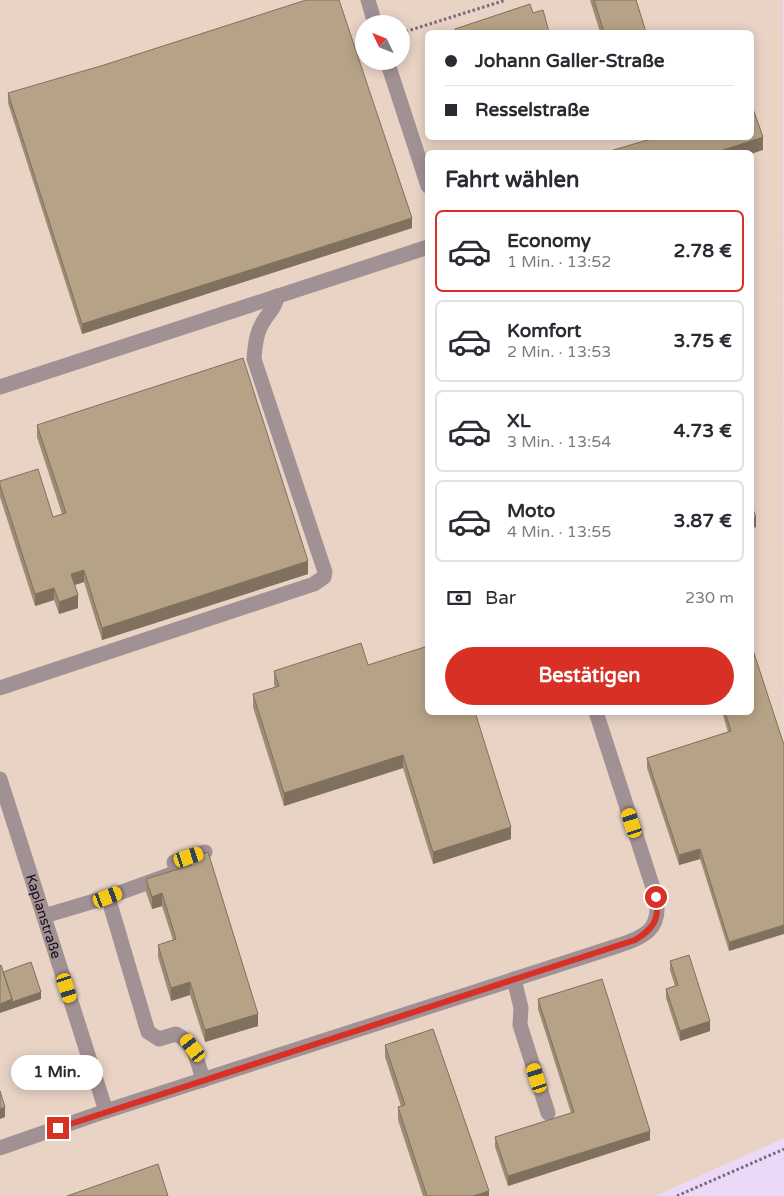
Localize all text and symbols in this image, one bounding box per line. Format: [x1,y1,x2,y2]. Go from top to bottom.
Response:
north arrow [355,15,410,70]
map controls [355,15,410,70]
text: Johann Galler-Straße [475,50,665,72]
text: Resselstraße [475,99,590,121]
text: Fahrt wählen [445,167,579,193]
icon: car [447,229,492,274]
text: Economy [507,230,591,252]
text: 2.78 € [674,240,732,262]
text: 1 Min. · 13:52 [507,252,611,272]
icon: car [447,319,492,364]
text: Komfort [507,320,581,342]
text: 3.75 € [674,330,732,352]
text: 2 Min. · 13:53 [507,342,611,362]
icon: car [447,409,492,454]
text: XL [507,410,531,432]
text: 4.73 € [674,420,732,442]
text: 3 Min. · 13:54 [507,432,611,452]
icon: car [447,499,492,544]
text: Moto [507,500,555,522]
text: 3.87 € [673,510,732,532]
text: 4 Min. · 13:55 [507,522,611,542]
icon: cash [445,584,473,612]
text: Bar [485,587,516,609]
text: 230 m [685,588,734,608]
button: Bestätigen [445,647,734,705]
car [620,806,643,840]
car [172,845,205,869]
street label: Kaplanstraße [22,872,65,961]
car [91,885,124,909]
route start [645,886,667,908]
car [55,971,78,1005]
car [177,1032,208,1064]
callout: 1 Min. [12,1056,104,1090]
car [525,1061,548,1095]
text: 1 Min. [33,1062,81,1082]
route end [47,1117,69,1139]

